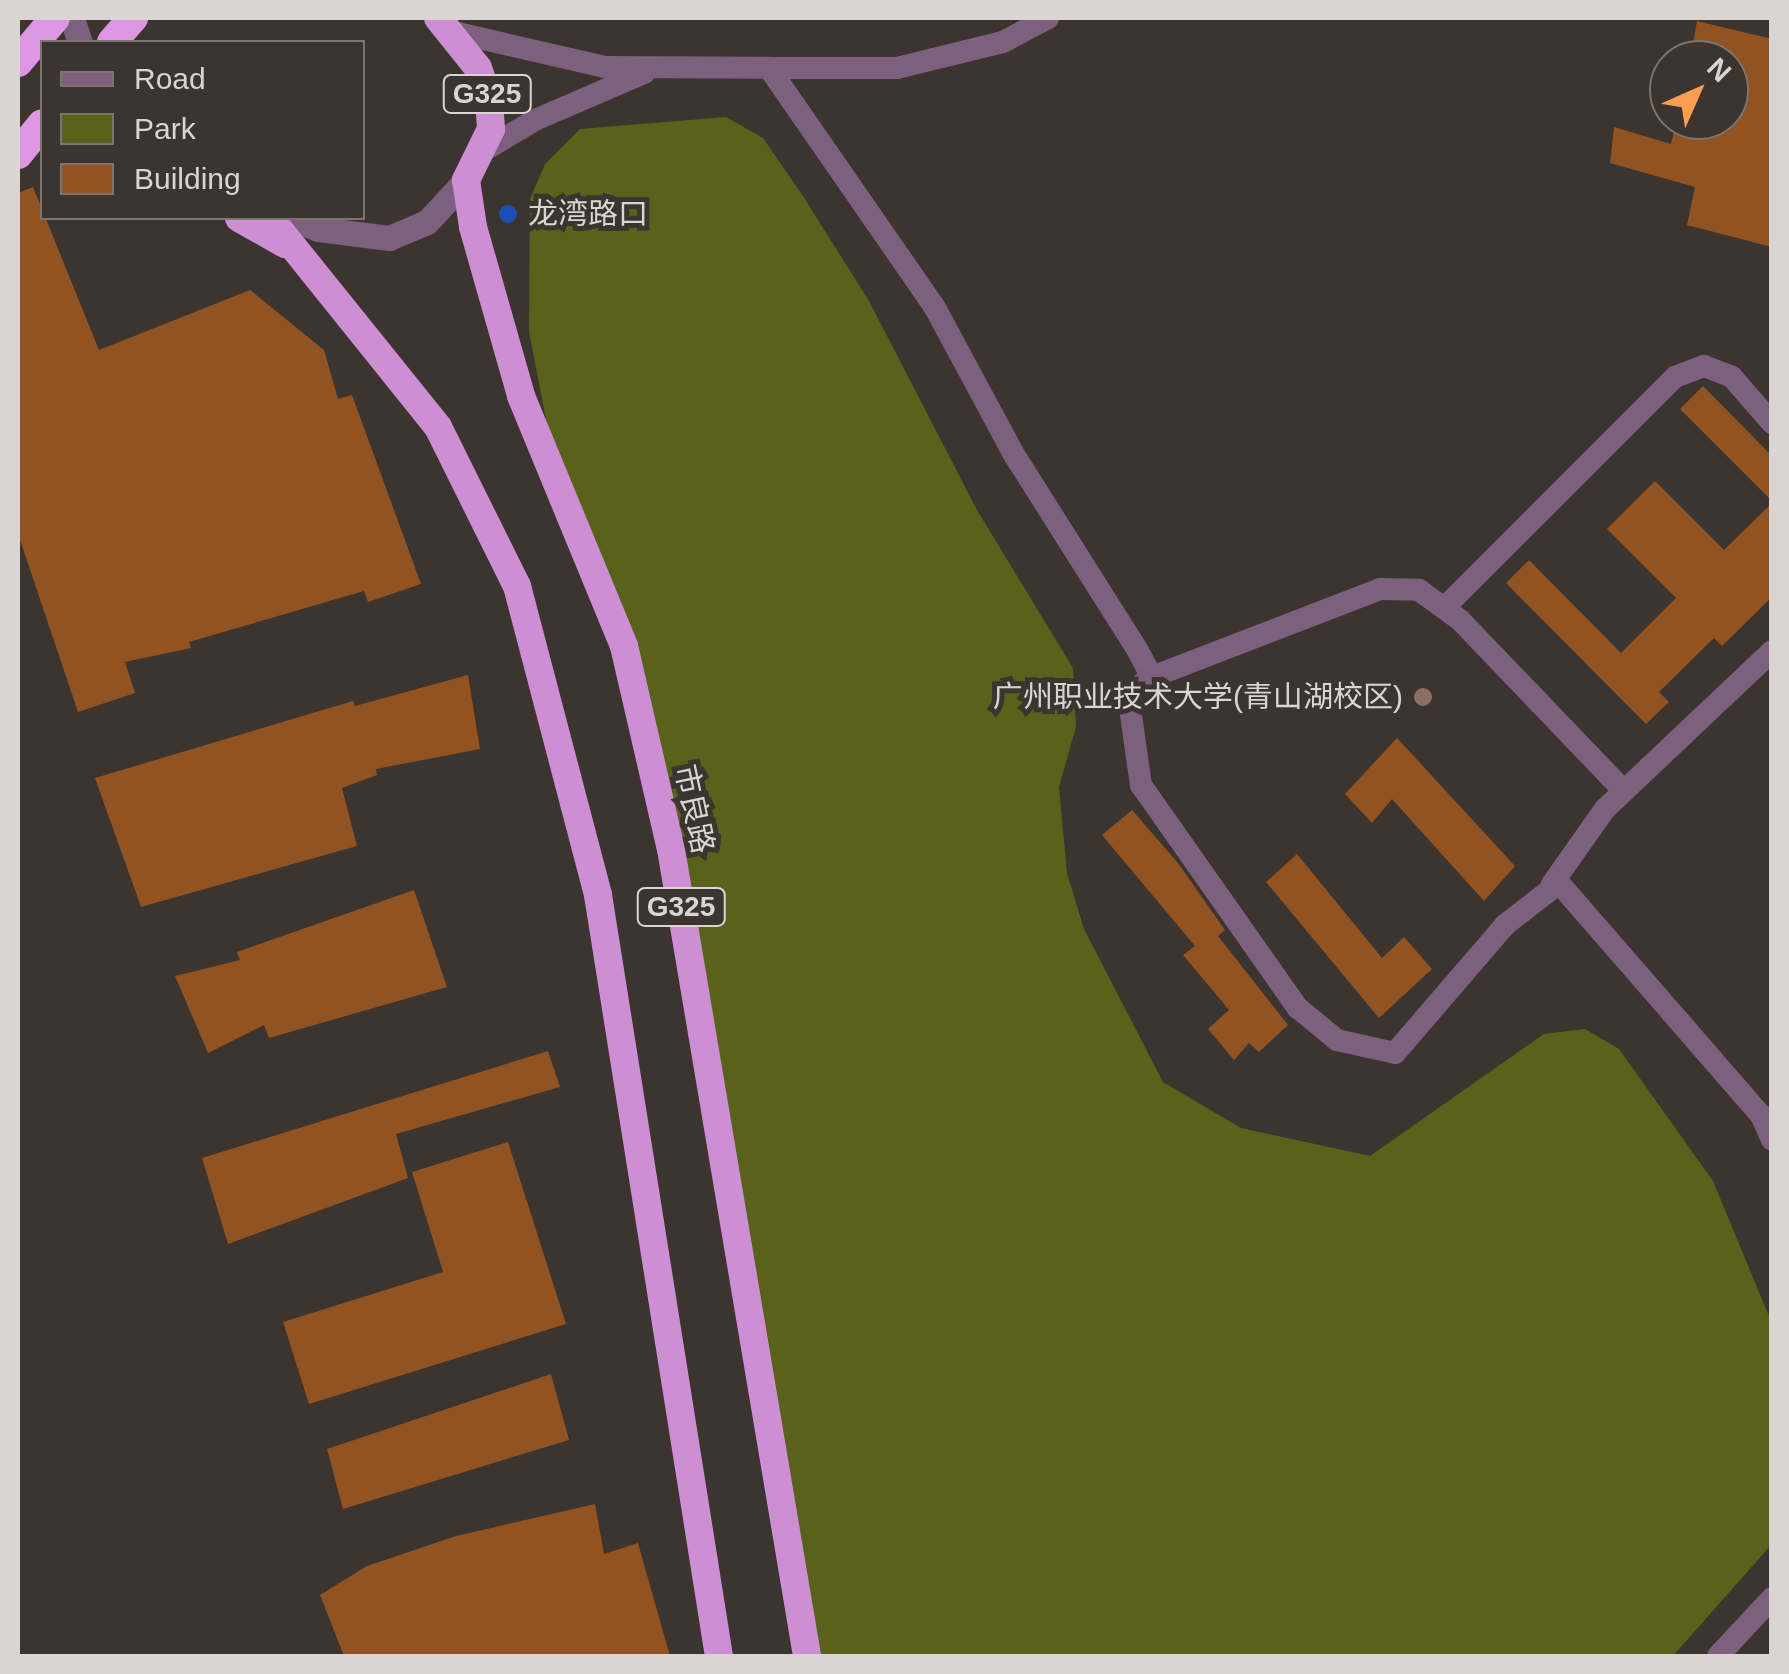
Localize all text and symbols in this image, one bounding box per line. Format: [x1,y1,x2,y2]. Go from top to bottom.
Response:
legend [40,40,365,220]
north arrow [1649,40,1749,140]
text: N [1701,52,1737,88]
text: Road [134,62,206,95]
road number: G325 [442,71,532,117]
text: Park [134,112,196,145]
text: Building [134,162,241,195]
place label: 龙湾路口 [528,196,648,232]
marker: 龙湾路口 [497,203,519,225]
place label: 广州职业技术大学(青山湖校区) [993,679,1403,715]
marker: 广州职业技术大学(青山湖校区) [1412,686,1434,708]
street label: 市良路 [667,761,721,857]
road number: G325 [636,884,726,930]

